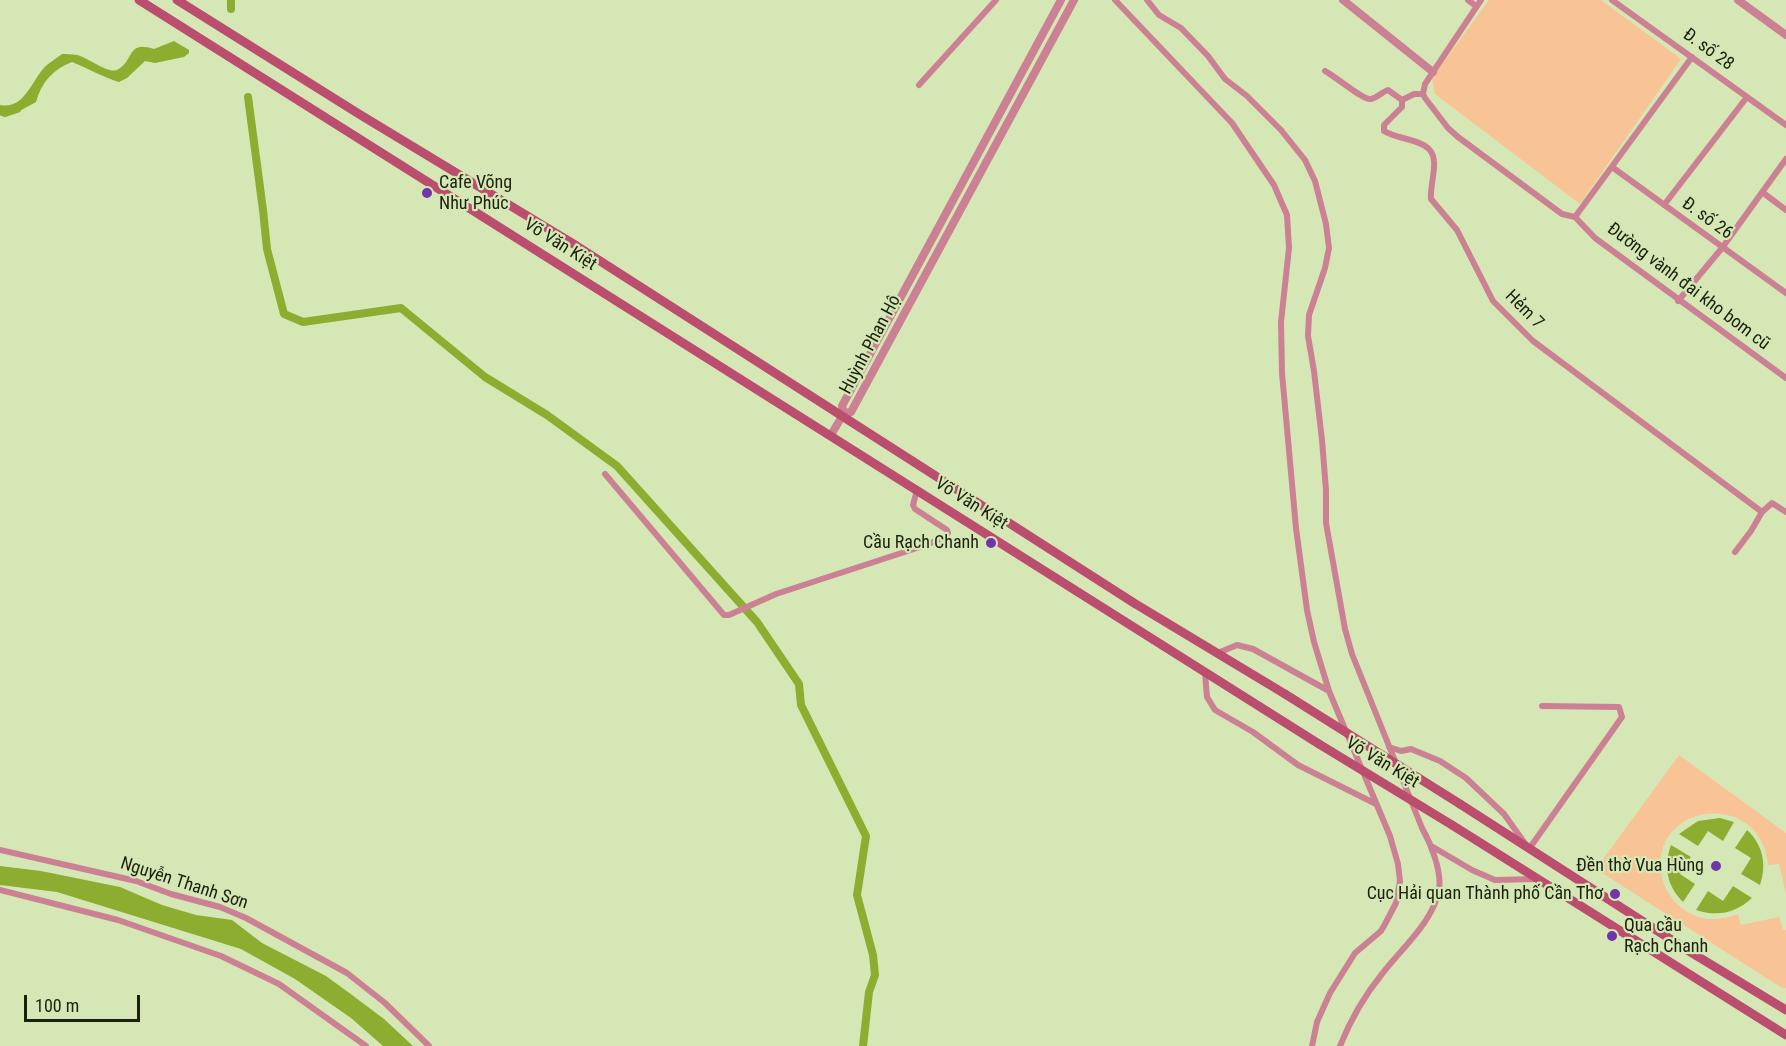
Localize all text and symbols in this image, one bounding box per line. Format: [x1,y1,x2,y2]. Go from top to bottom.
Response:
street label: Đ. số 28 [1678,24,1738,76]
place label: Cafe Võng Như Phúc [439,172,512,214]
marker: Cafe Võng Như Phúc [420,186,434,200]
street label: Đ. số 26 [1677,193,1737,245]
street label: Võ Văn Kiệt [520,214,600,276]
street label: Đường vành đai kho bom cũ [1602,219,1774,355]
street label: Hẻm 7 [1500,286,1548,334]
street label: Huỳnh Phan Hộ [836,292,906,398]
street label: Võ Văn Kiệt [931,473,1011,535]
place label: Cầu Rạch Chanh [863,532,979,554]
marker: Cầu Rạch Chanh [984,536,998,550]
street label: Võ Văn Kiệt [1341,733,1423,793]
street label: Nguyễn Thanh Sơn [118,853,250,915]
place label: Đền thờ Vua Hùng [1576,855,1704,877]
marker: Đền thờ Vua Hùng [1709,859,1723,873]
place label: Cục Hải quan Thành phố Cần Thơ [1367,883,1603,905]
marker: Cục Hải quan Thành phố Cần Thơ [1608,887,1622,901]
place label: Qua cầu Rạch Chanh [1624,915,1708,958]
marker: Qua cầu Rạch Chanh [1605,929,1619,943]
scale bar [27,983,142,1021]
text: 100 m [35,995,79,1016]

